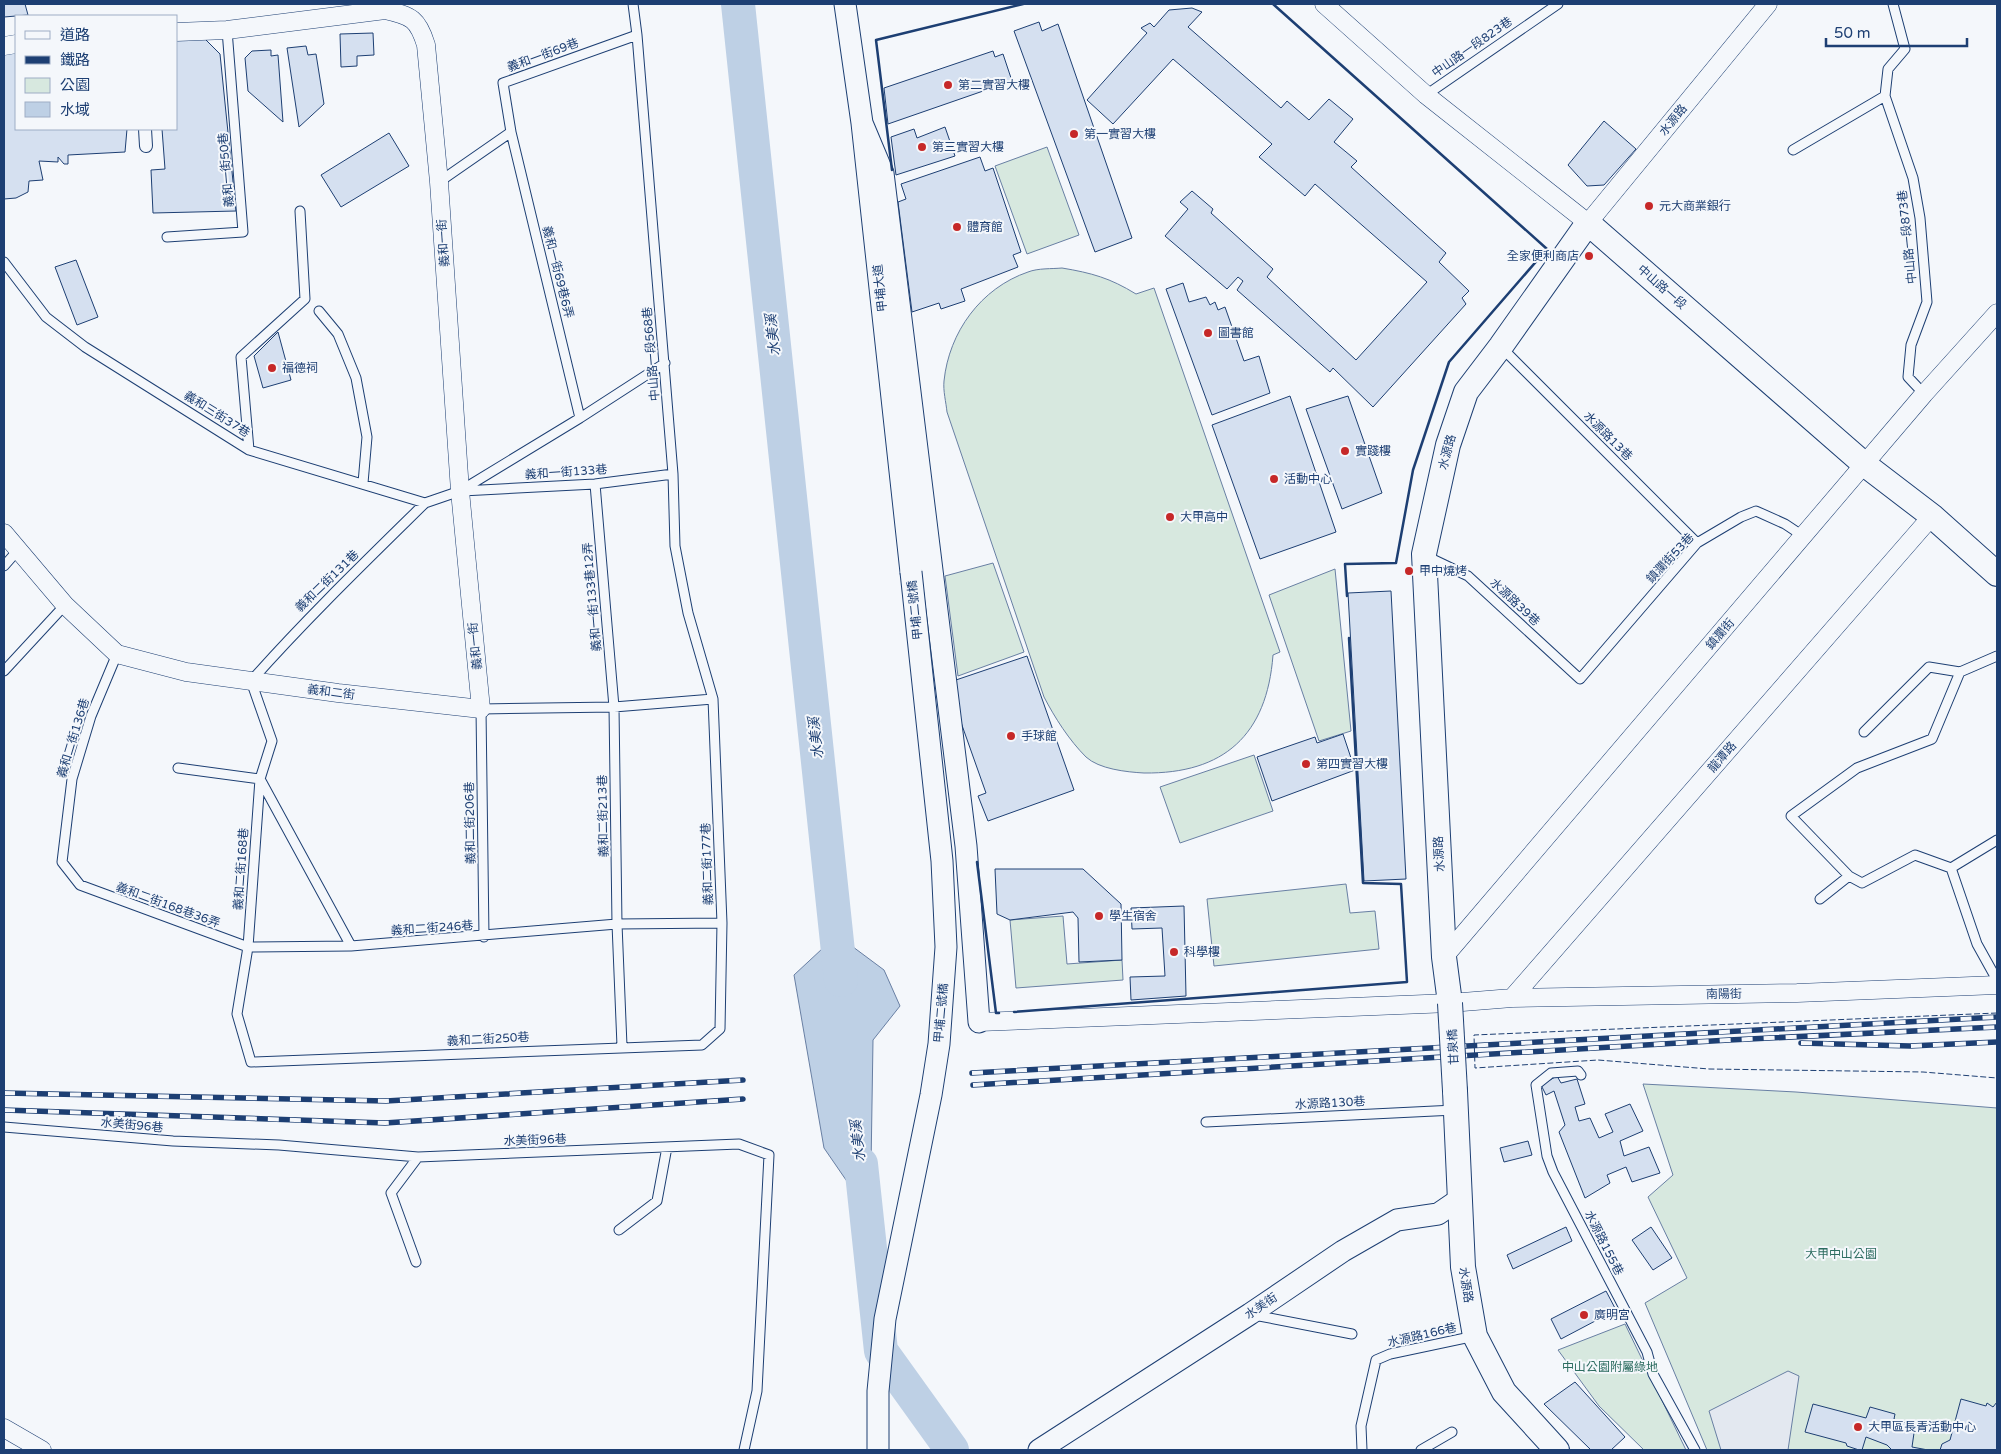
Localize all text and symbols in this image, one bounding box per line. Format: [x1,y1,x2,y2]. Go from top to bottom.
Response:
street label: 中山路一段823巷 [1429,14,1515,80]
legend [15,15,178,130]
scale bar [1826,15,1967,47]
text: 50 m [1834,24,1871,42]
text: 道路 [60,26,90,44]
street label: 義和一街69巷 [505,36,581,74]
text: 鐵路 [60,51,90,69]
text: 公園 [60,76,90,94]
place label: 第二實習大樓 [958,78,1030,92]
marker: 第二實習大樓 [942,79,954,91]
text: 水域 [60,101,90,119]
street label: 水源路 [1656,102,1690,138]
place label: 第一實習大樓 [1084,127,1156,141]
marker: 第一實習大樓 [1068,128,1080,140]
street label: 義和一街50巷 [216,132,236,208]
place label: 第三實習大樓 [932,140,1004,154]
marker: 第三實習大樓 [916,141,928,153]
street label: 中山路一段873巷 [1895,189,1919,285]
place label: 元大商業銀行 [1659,199,1731,213]
marker: 元大商業銀行 [1643,200,1655,212]
street label: 義和一街 [434,219,452,267]
place label: 體育館 [967,220,1003,234]
marker: 體育館 [951,221,963,233]
street label: 義和一街69巷6弄 [540,224,576,320]
place label: 全家便利商店 [1507,249,1579,263]
marker: 全家便利商店 [1583,250,1595,262]
street label: 中山路一段 [1635,262,1689,312]
street label: 甲埔大道 [871,263,889,313]
street label: 中山路一段568巷 [640,306,662,402]
water label: 水美溪 [762,311,784,357]
place label: 圖書館 [1218,326,1254,340]
marker: 圖書館 [1202,327,1214,339]
place label: 福德祠 [282,361,318,375]
marker: 福德祠 [266,362,278,374]
street label: 義和三街37巷 [181,388,253,440]
street label: 水源路13巷 [1581,409,1635,463]
street label: 水源路 [1436,433,1458,471]
place label: 實踐樓 [1355,444,1391,458]
marker: 實踐樓 [1339,445,1351,457]
street label: 義和一街133巷 [524,462,608,482]
place label: 活動中心 [1284,472,1332,486]
marker: 活動中心 [1268,473,1280,485]
place label: 大甲高中 [1180,510,1228,524]
marker: 大甲高中 [1164,511,1176,523]
street label: 鎮瀾街53巷 [1643,530,1697,586]
street label: 義和一街133巷12弄 [580,542,604,652]
street label: 義和二街131巷 [292,547,362,615]
place label: 甲中燒烤 [1419,564,1467,578]
marker: 甲中燒烤 [1403,565,1415,577]
street label: 水源路39巷 [1487,575,1543,629]
street label: 甲埔二號橋 [905,579,925,641]
street label: 鎮瀾街 [1703,616,1737,652]
street label: 義和一街 [466,621,484,671]
street label: 義和二街 [306,682,356,702]
street label: 義和二街136巷 [54,696,92,780]
water label: 水美溪 [805,714,827,760]
place label: 手球館 [1021,729,1057,743]
marker: 手球館 [1005,730,1017,742]
street label: 龍潭路 [1705,739,1739,775]
place label: 第四實習大樓 [1316,757,1388,771]
marker: 第四實習大樓 [1300,758,1312,770]
street label: 義和二街213巷 [595,775,611,857]
street label: 義和二街206巷 [462,782,478,864]
street label: 義和二街177巷 [699,822,715,906]
street label: 義和二街168巷 [231,827,251,911]
street label: 水源路 [1431,836,1447,872]
street label: 義和二街168巷36弄 [114,880,222,930]
place label: 學生宿舍 [1109,909,1157,923]
marker: 學生宿舍 [1093,910,1105,922]
street label: 義和二街246巷 [390,918,474,938]
place label: 科學樓 [1184,945,1220,959]
marker: 科學樓 [1168,946,1180,958]
street label: 甲埔二號橋 [931,982,951,1044]
street label: 南陽街 [1706,987,1742,1001]
street label: 甘泉橋 [1445,1029,1461,1065]
street label: 義和二街250巷 [446,1030,530,1048]
street label: 水源路130巷 [1294,1094,1366,1112]
street label: 水美街96巷 [100,1115,164,1135]
water label: 水美溪 [847,1117,869,1163]
street label: 水美街96巷 [503,1132,567,1148]
street label: 水源路155巷 [1582,1208,1626,1278]
park label: 大甲中山公園 [1805,1247,1877,1261]
street label: 水源路 [1456,1266,1476,1304]
street label: 水美街 [1242,1290,1280,1322]
place label: 廣明宮 [1594,1308,1630,1322]
marker: 廣明宮 [1578,1309,1590,1321]
street label: 水源路166巷 [1386,1320,1458,1350]
park label: 中山公園附屬綠地 [1562,1360,1658,1374]
place label: 大甲區長青活動中心 [1868,1420,1976,1434]
marker: 大甲區長青活動中心 [1852,1421,1864,1433]

